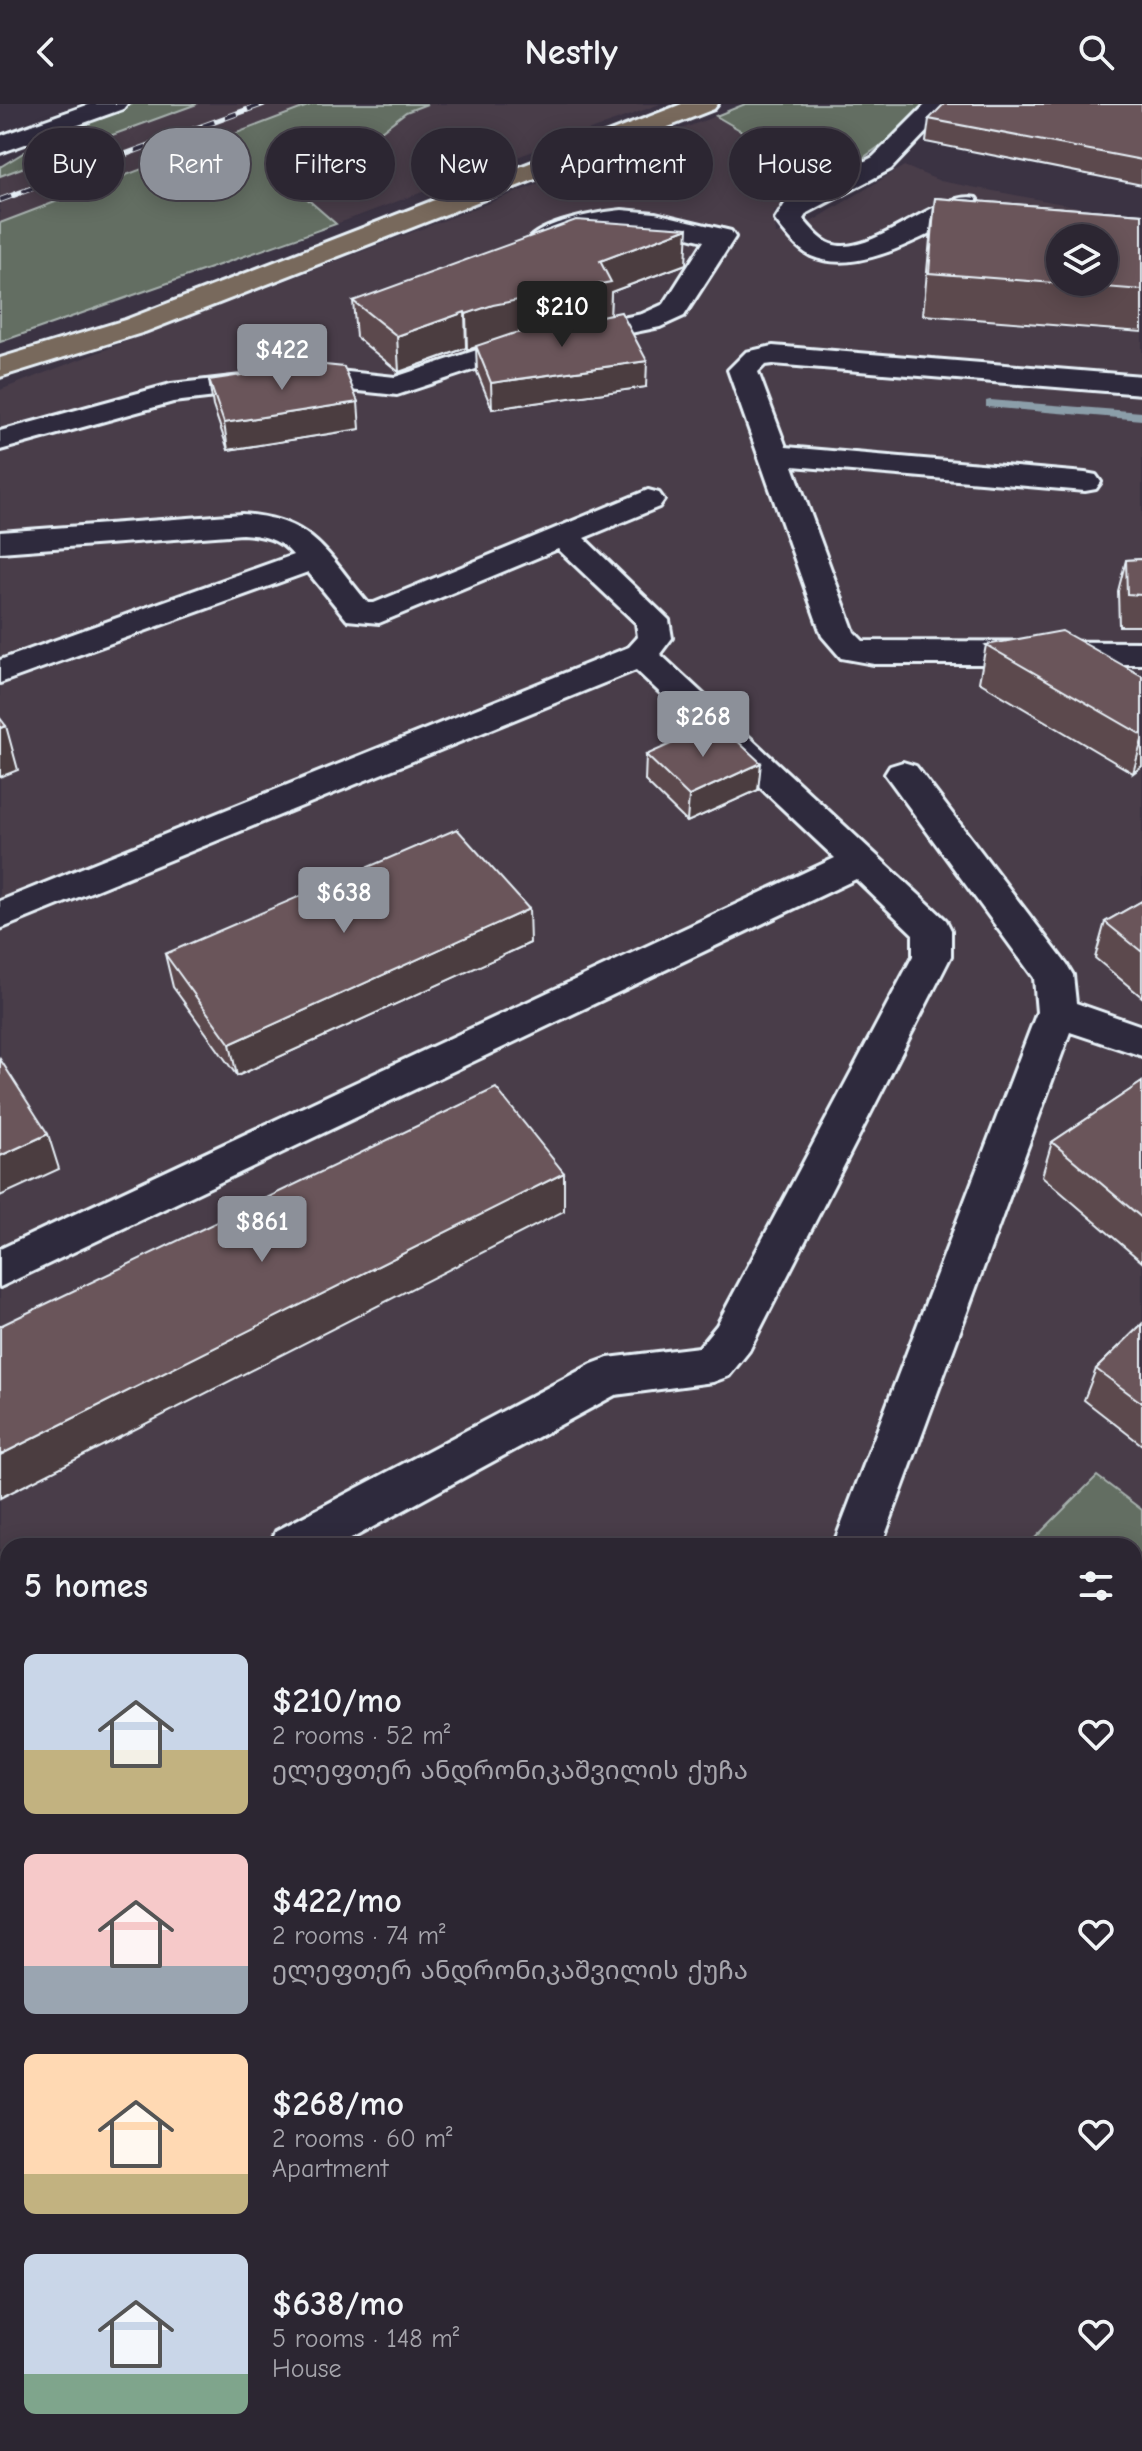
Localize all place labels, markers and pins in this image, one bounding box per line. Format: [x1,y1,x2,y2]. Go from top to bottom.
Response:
pin: $210 [515,281,609,349]
pin: $422 [235,324,329,392]
pin: $268 [656,691,750,759]
pin: $638 [297,867,391,935]
pin: $861 [215,1196,309,1264]

